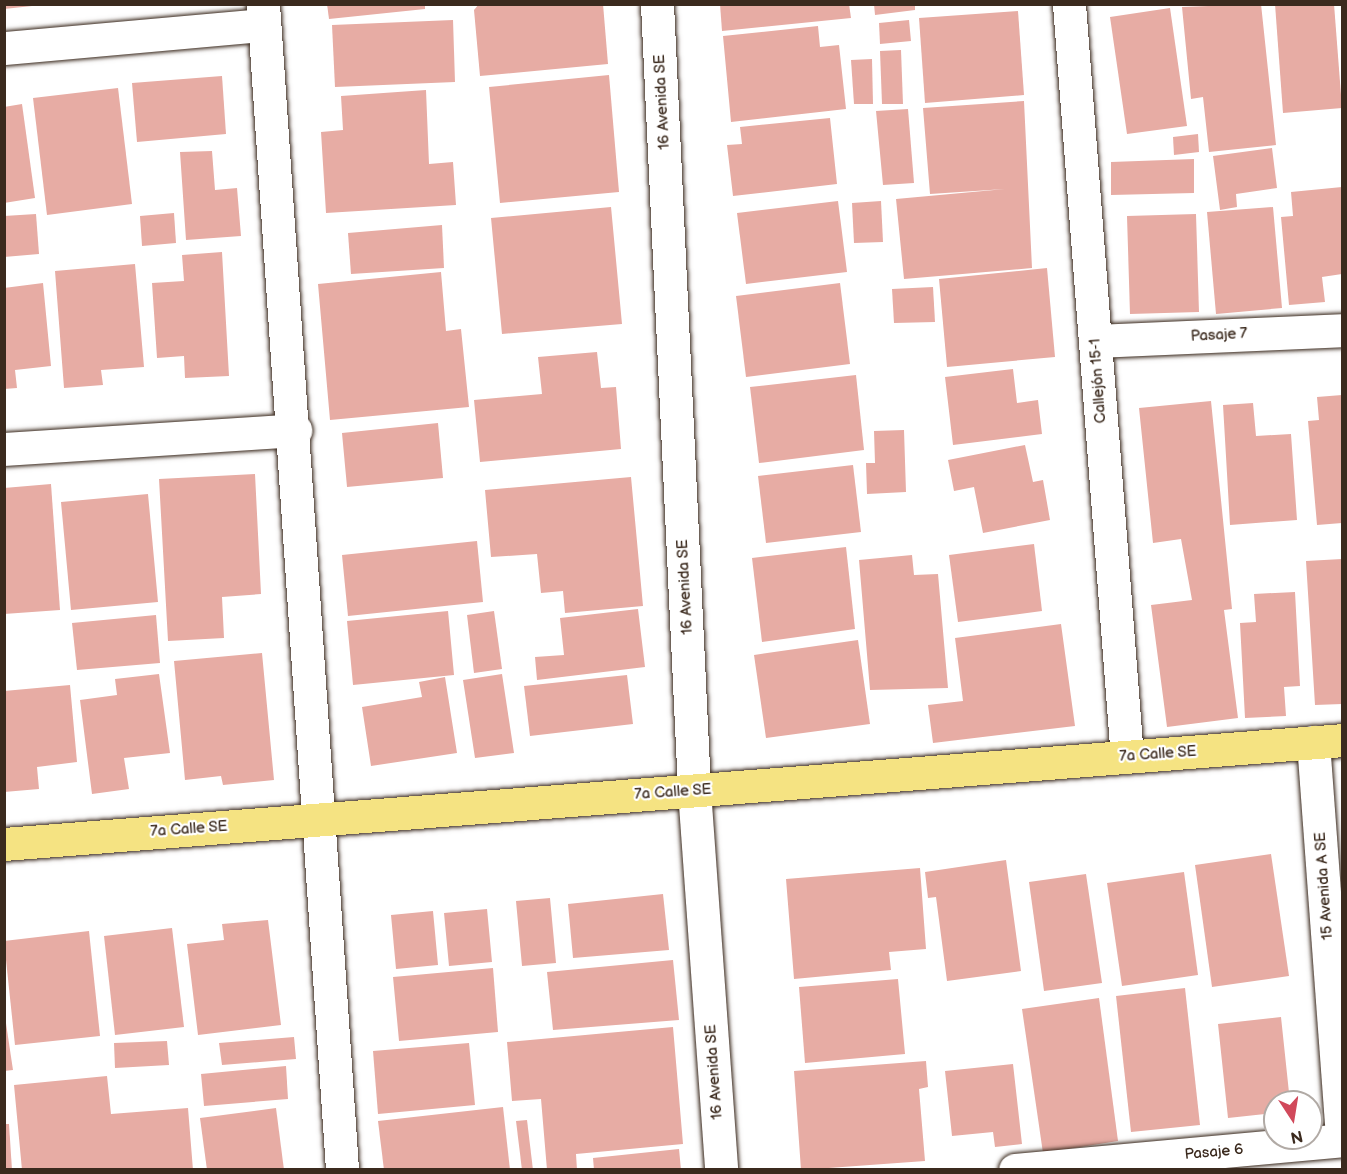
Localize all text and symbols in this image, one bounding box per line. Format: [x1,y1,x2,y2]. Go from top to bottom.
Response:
street label: 16 Avenida SE [651,54,673,150]
street label: Pasaje 7 [1190,325,1248,345]
street label: Callejón 15-1 [1086,338,1110,424]
street label: 16 Avenida SE [674,539,696,635]
street label: 7a Calle SE [1119,742,1197,766]
street label: 7a Calle SE [634,780,712,804]
street label: 7a Calle SE [150,817,228,841]
street label: 15 Avenida A SE [1311,831,1337,941]
street label: 16 Avenida SE [702,1024,726,1120]
north arrow [1263,1090,1323,1150]
text: N [1289,1126,1304,1147]
street label: Pasaje 6 [1184,1140,1244,1164]

